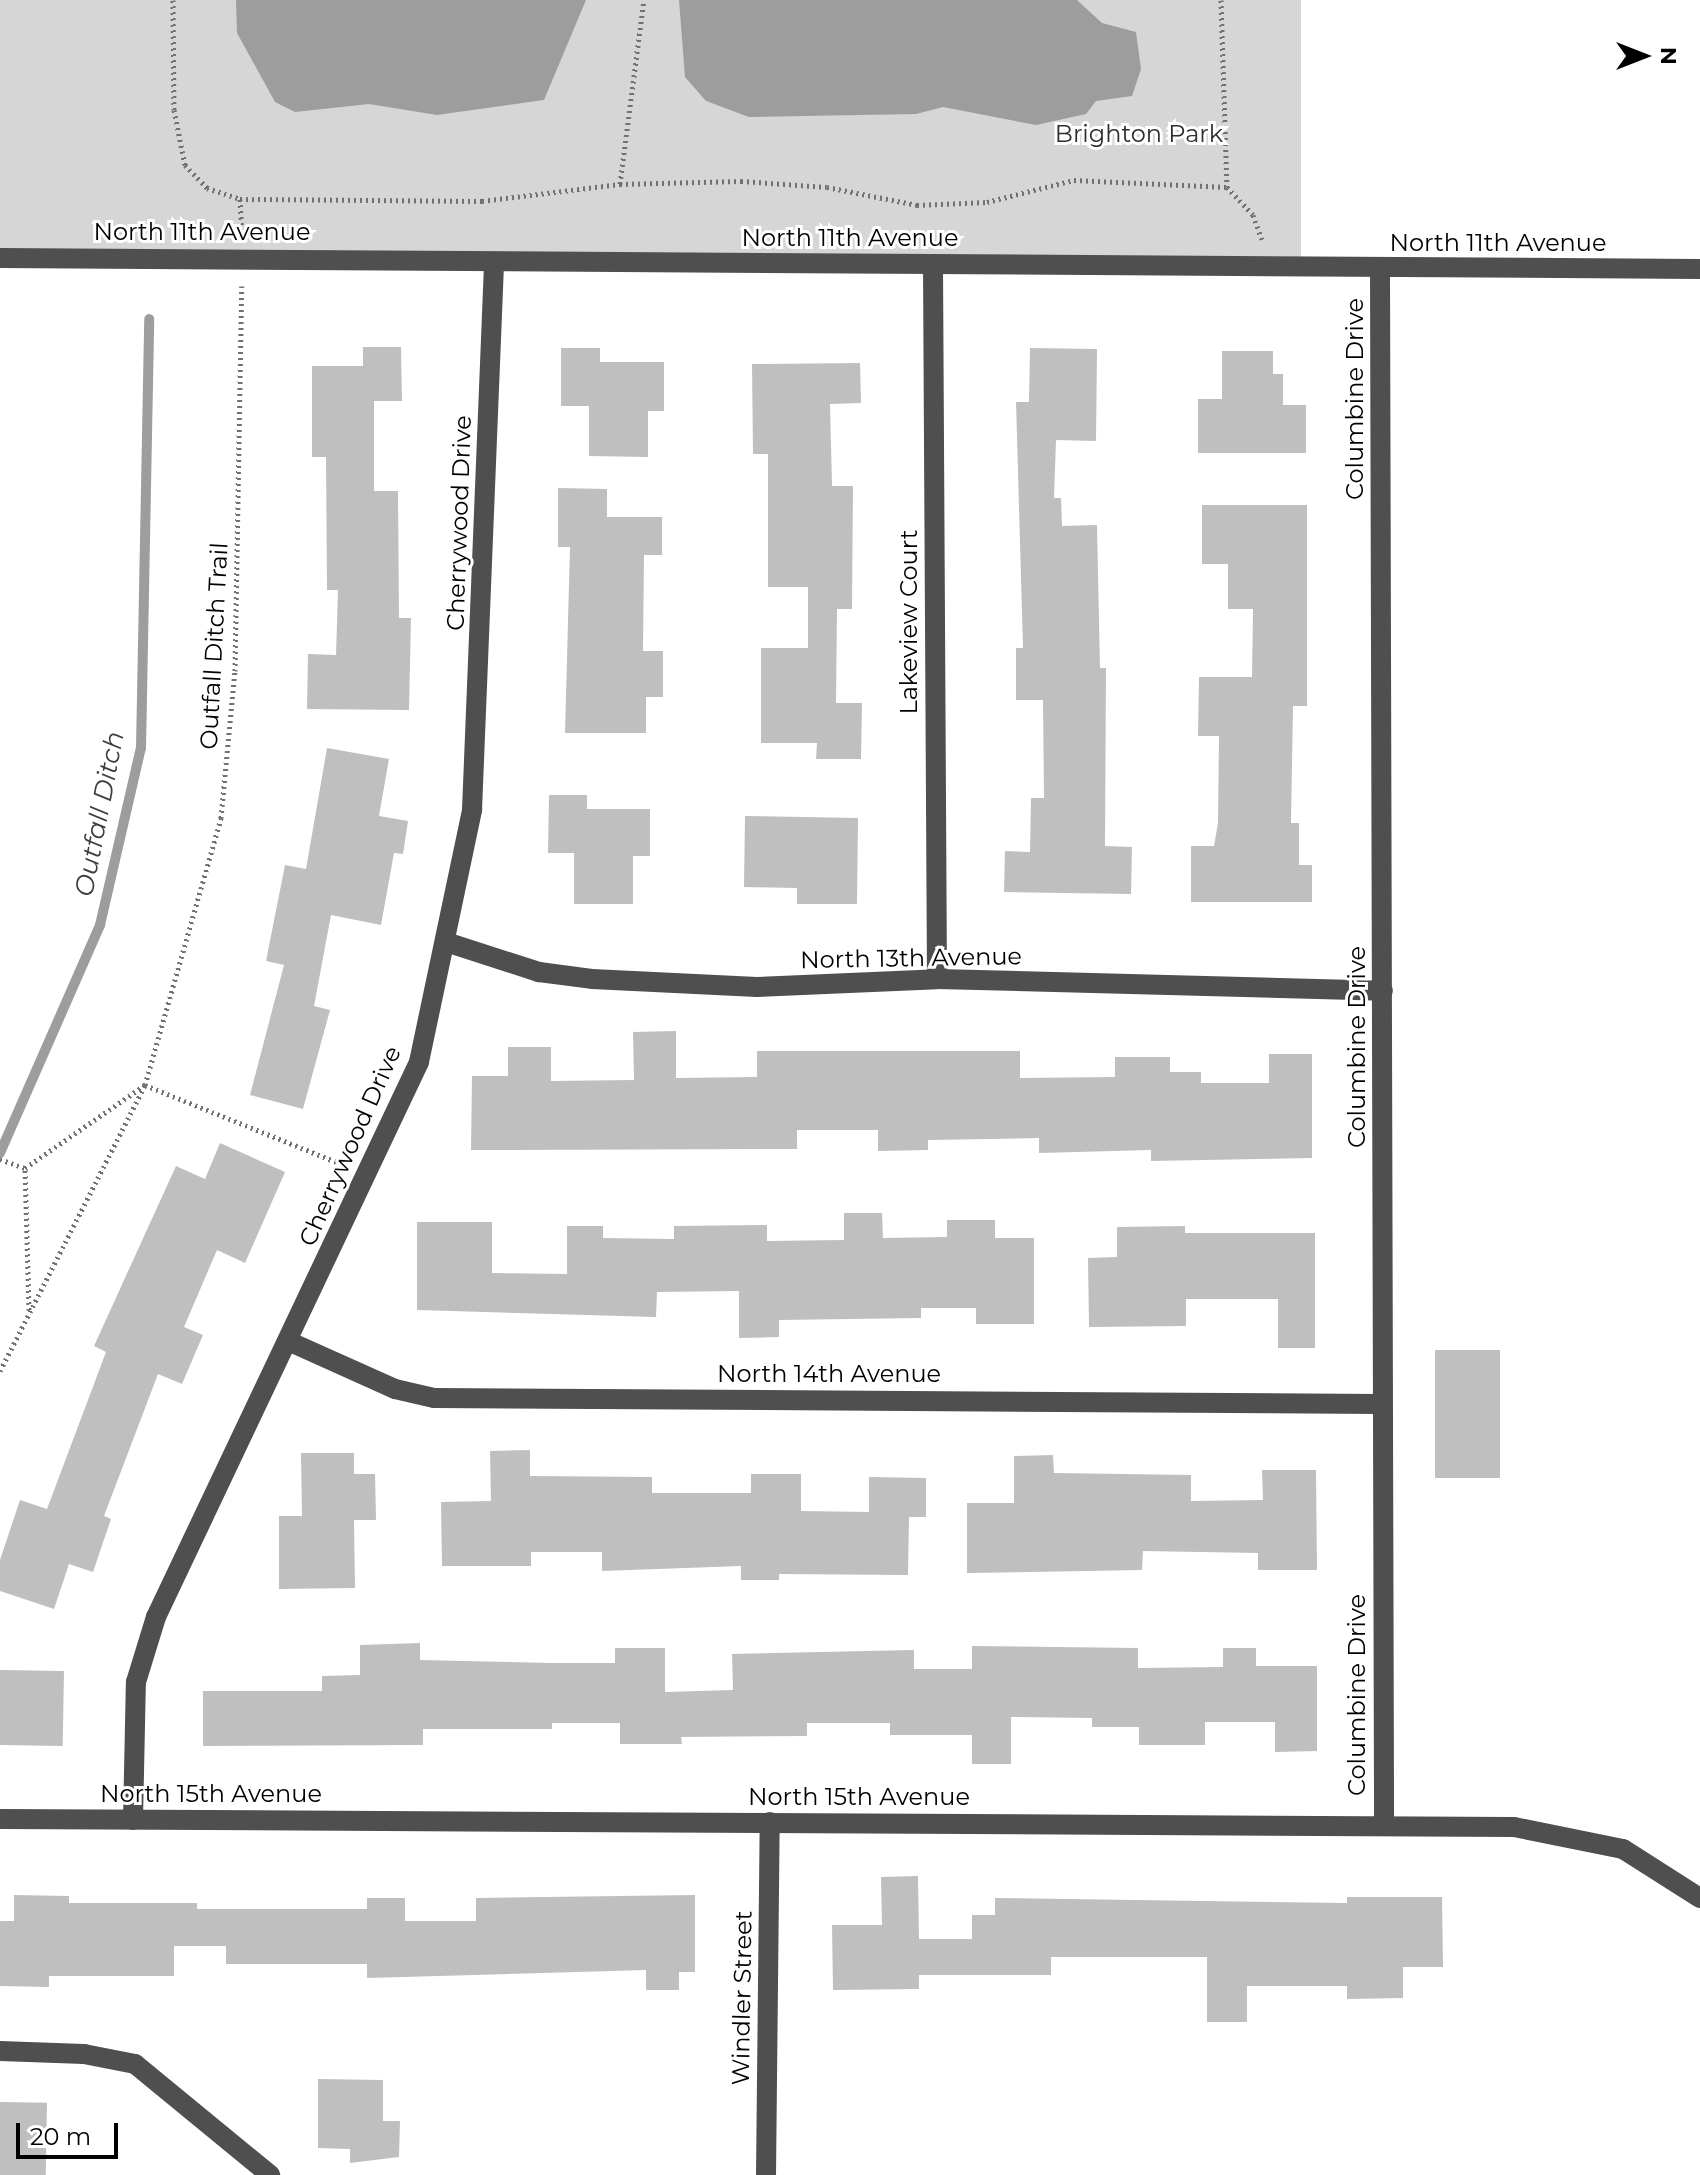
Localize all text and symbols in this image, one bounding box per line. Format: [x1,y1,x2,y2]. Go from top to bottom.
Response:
north arrow [1604,16,1684,96]
text: N [1655,47,1682,65]
park label: Brighton Park [1055,120,1223,148]
street label: North 11th Avenue [94,218,310,246]
street label: North 11th Avenue [742,224,958,252]
street label: North 11th Avenue [1390,229,1606,257]
street label: Columbine Drive [1341,298,1369,500]
street label: Cherrywood Drive [441,415,477,631]
street label: Lakeview Court [895,530,923,714]
street label: Outfall Ditch Trail [194,542,234,750]
water label: Outfall Ditch [69,729,131,899]
street label: North 13th Avenue [800,942,1022,974]
street label: Columbine Drive [1343,946,1371,1148]
street label: Cherrywood Drive [293,1042,407,1250]
street label: North 14th Avenue [717,1360,941,1388]
street label: Columbine Drive [1343,1594,1371,1796]
street label: North 15th Avenue [100,1780,322,1808]
street label: North 15th Avenue [748,1783,970,1811]
street label: Windler Street [726,1910,758,2086]
scale bar [20,2107,122,2157]
text: 20 m [30,2122,91,2151]

